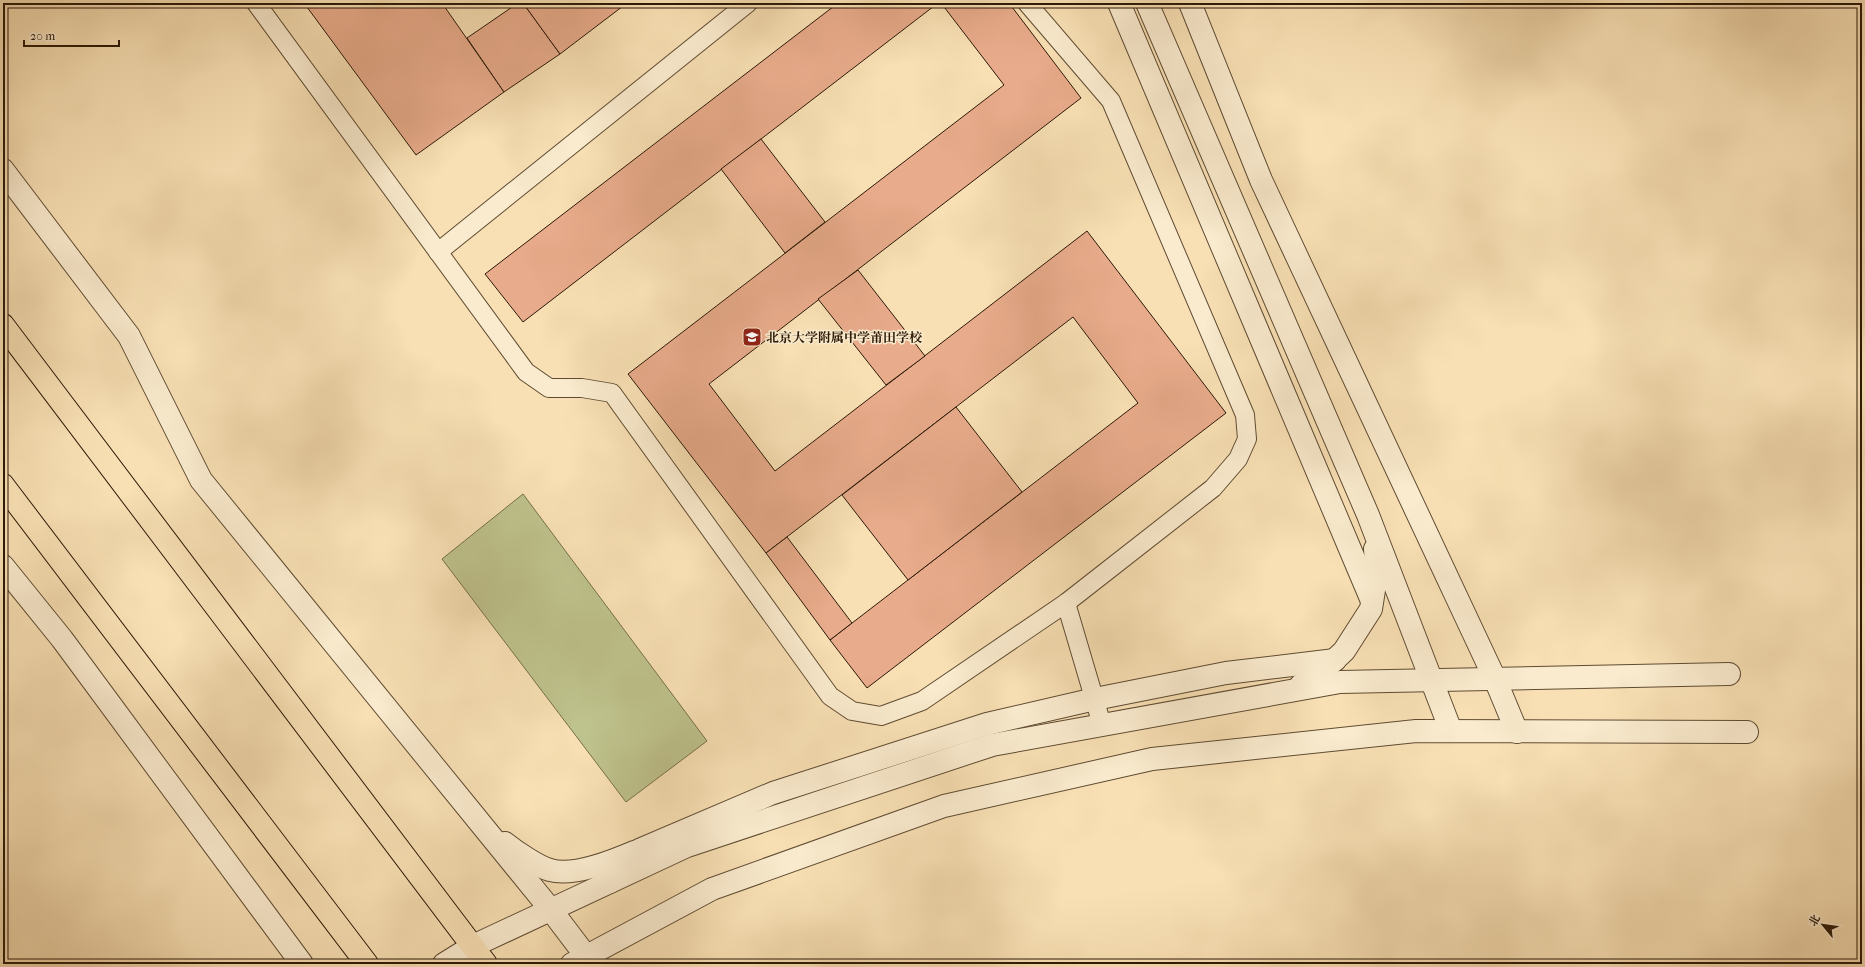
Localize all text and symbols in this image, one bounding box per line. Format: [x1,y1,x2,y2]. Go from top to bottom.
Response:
scale bar [24,22,119,48]
text: 20 m [30,29,55,43]
school or university icon: 北京大学附属中学莆田学校 [741,326,763,348]
place label: 北京大学附属中学莆田学校 [766,330,922,345]
north arrow [1803,905,1843,945]
text: 北 [1806,912,1823,928]

